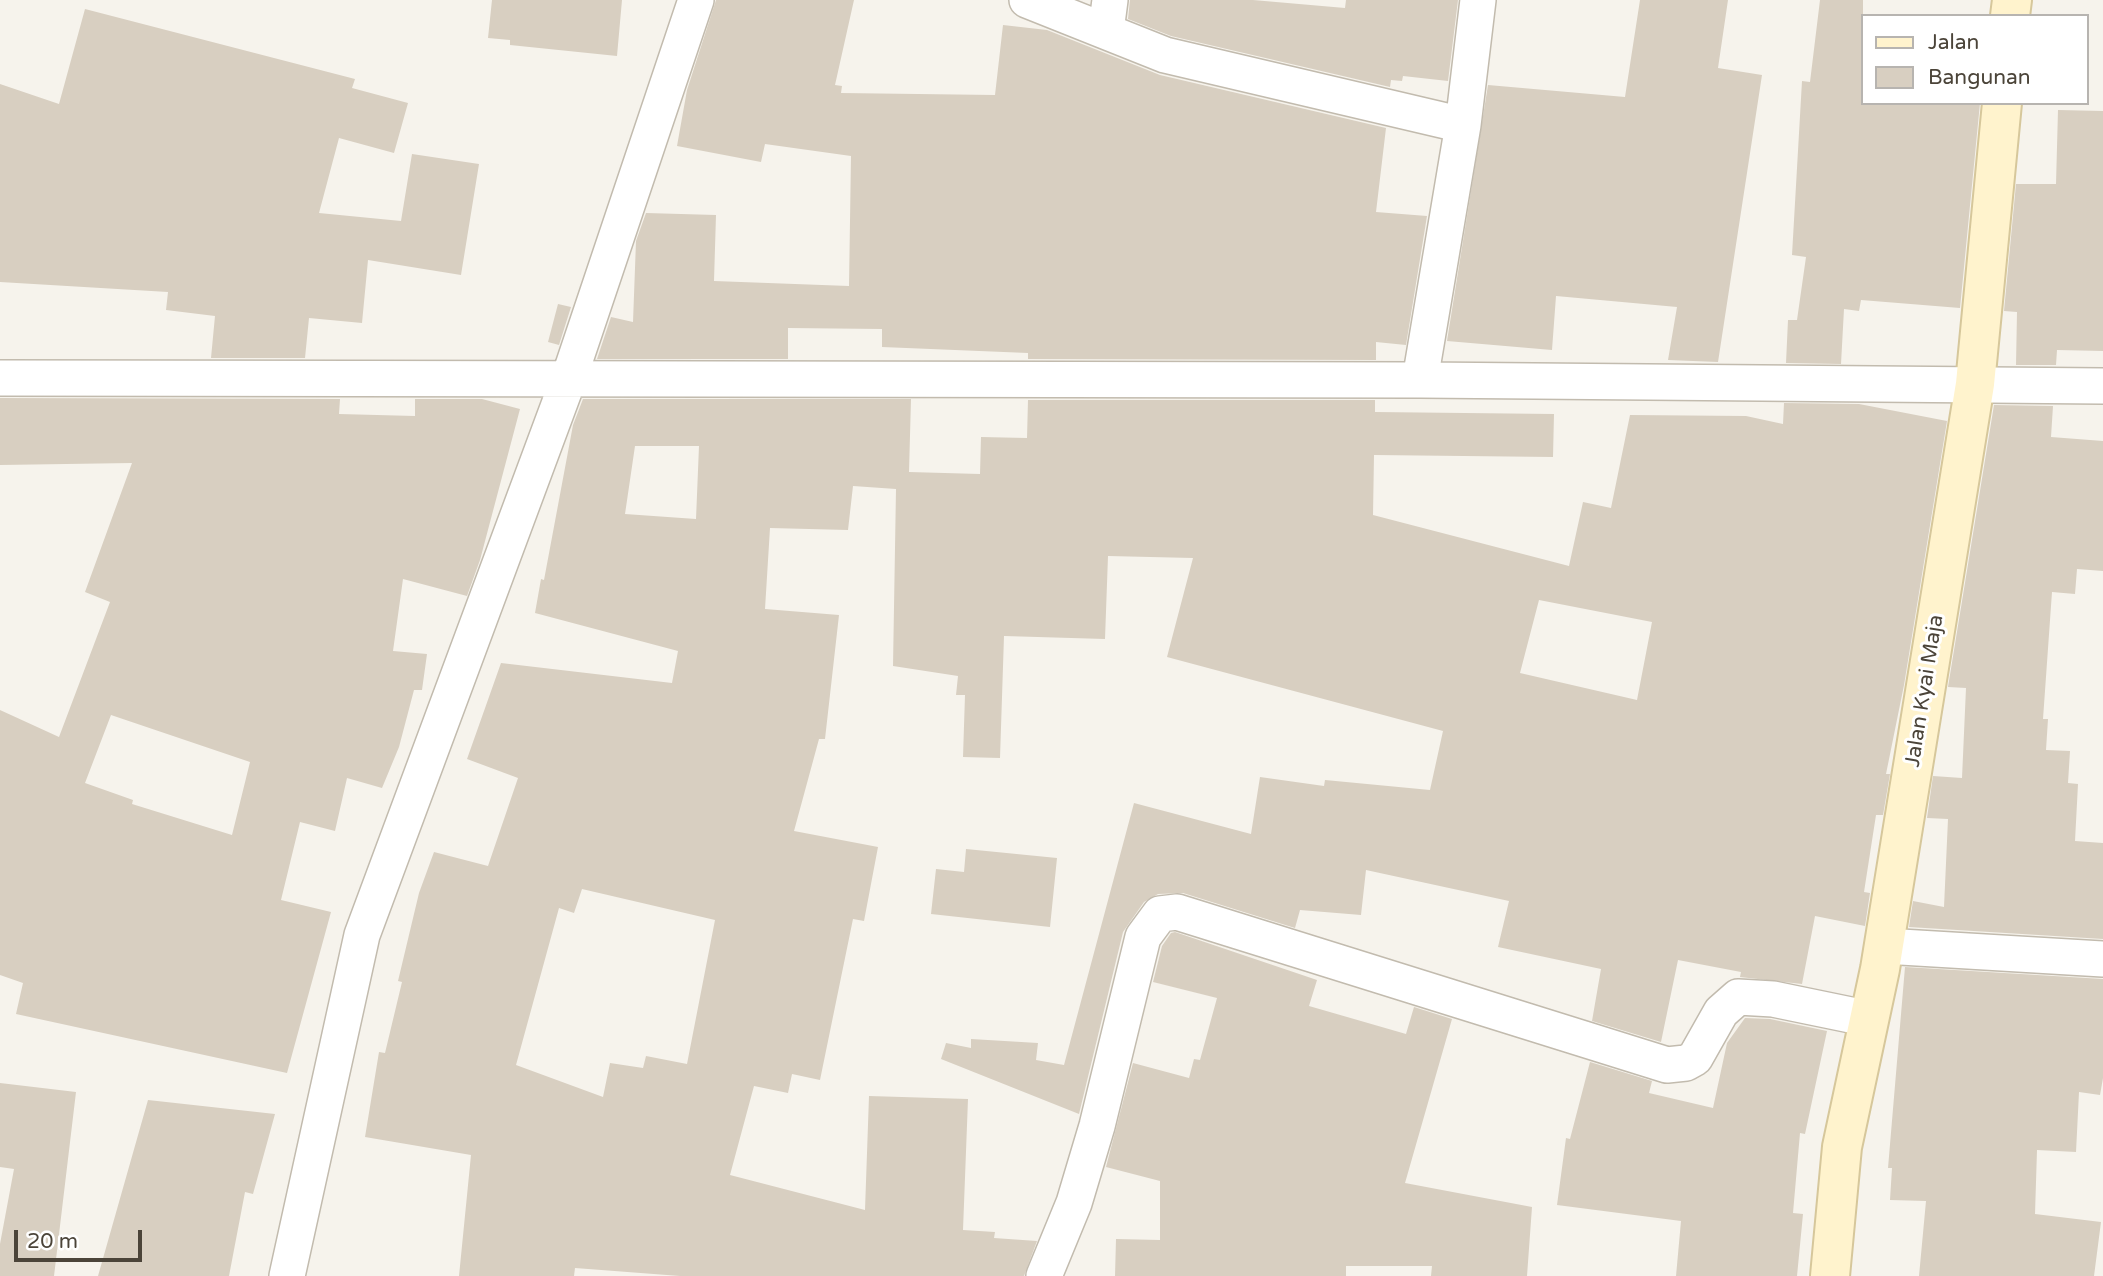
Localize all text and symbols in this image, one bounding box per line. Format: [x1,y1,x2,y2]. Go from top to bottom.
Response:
legend [1862,14,2089,105]
text: Jalan [1928,30,1979,55]
text: Bangunan [1928,65,2031,90]
street label: Jalan Kyai Maja [1901,613,1949,769]
scale bar [18,1216,145,1260]
text: 20 m [27,1229,78,1254]

